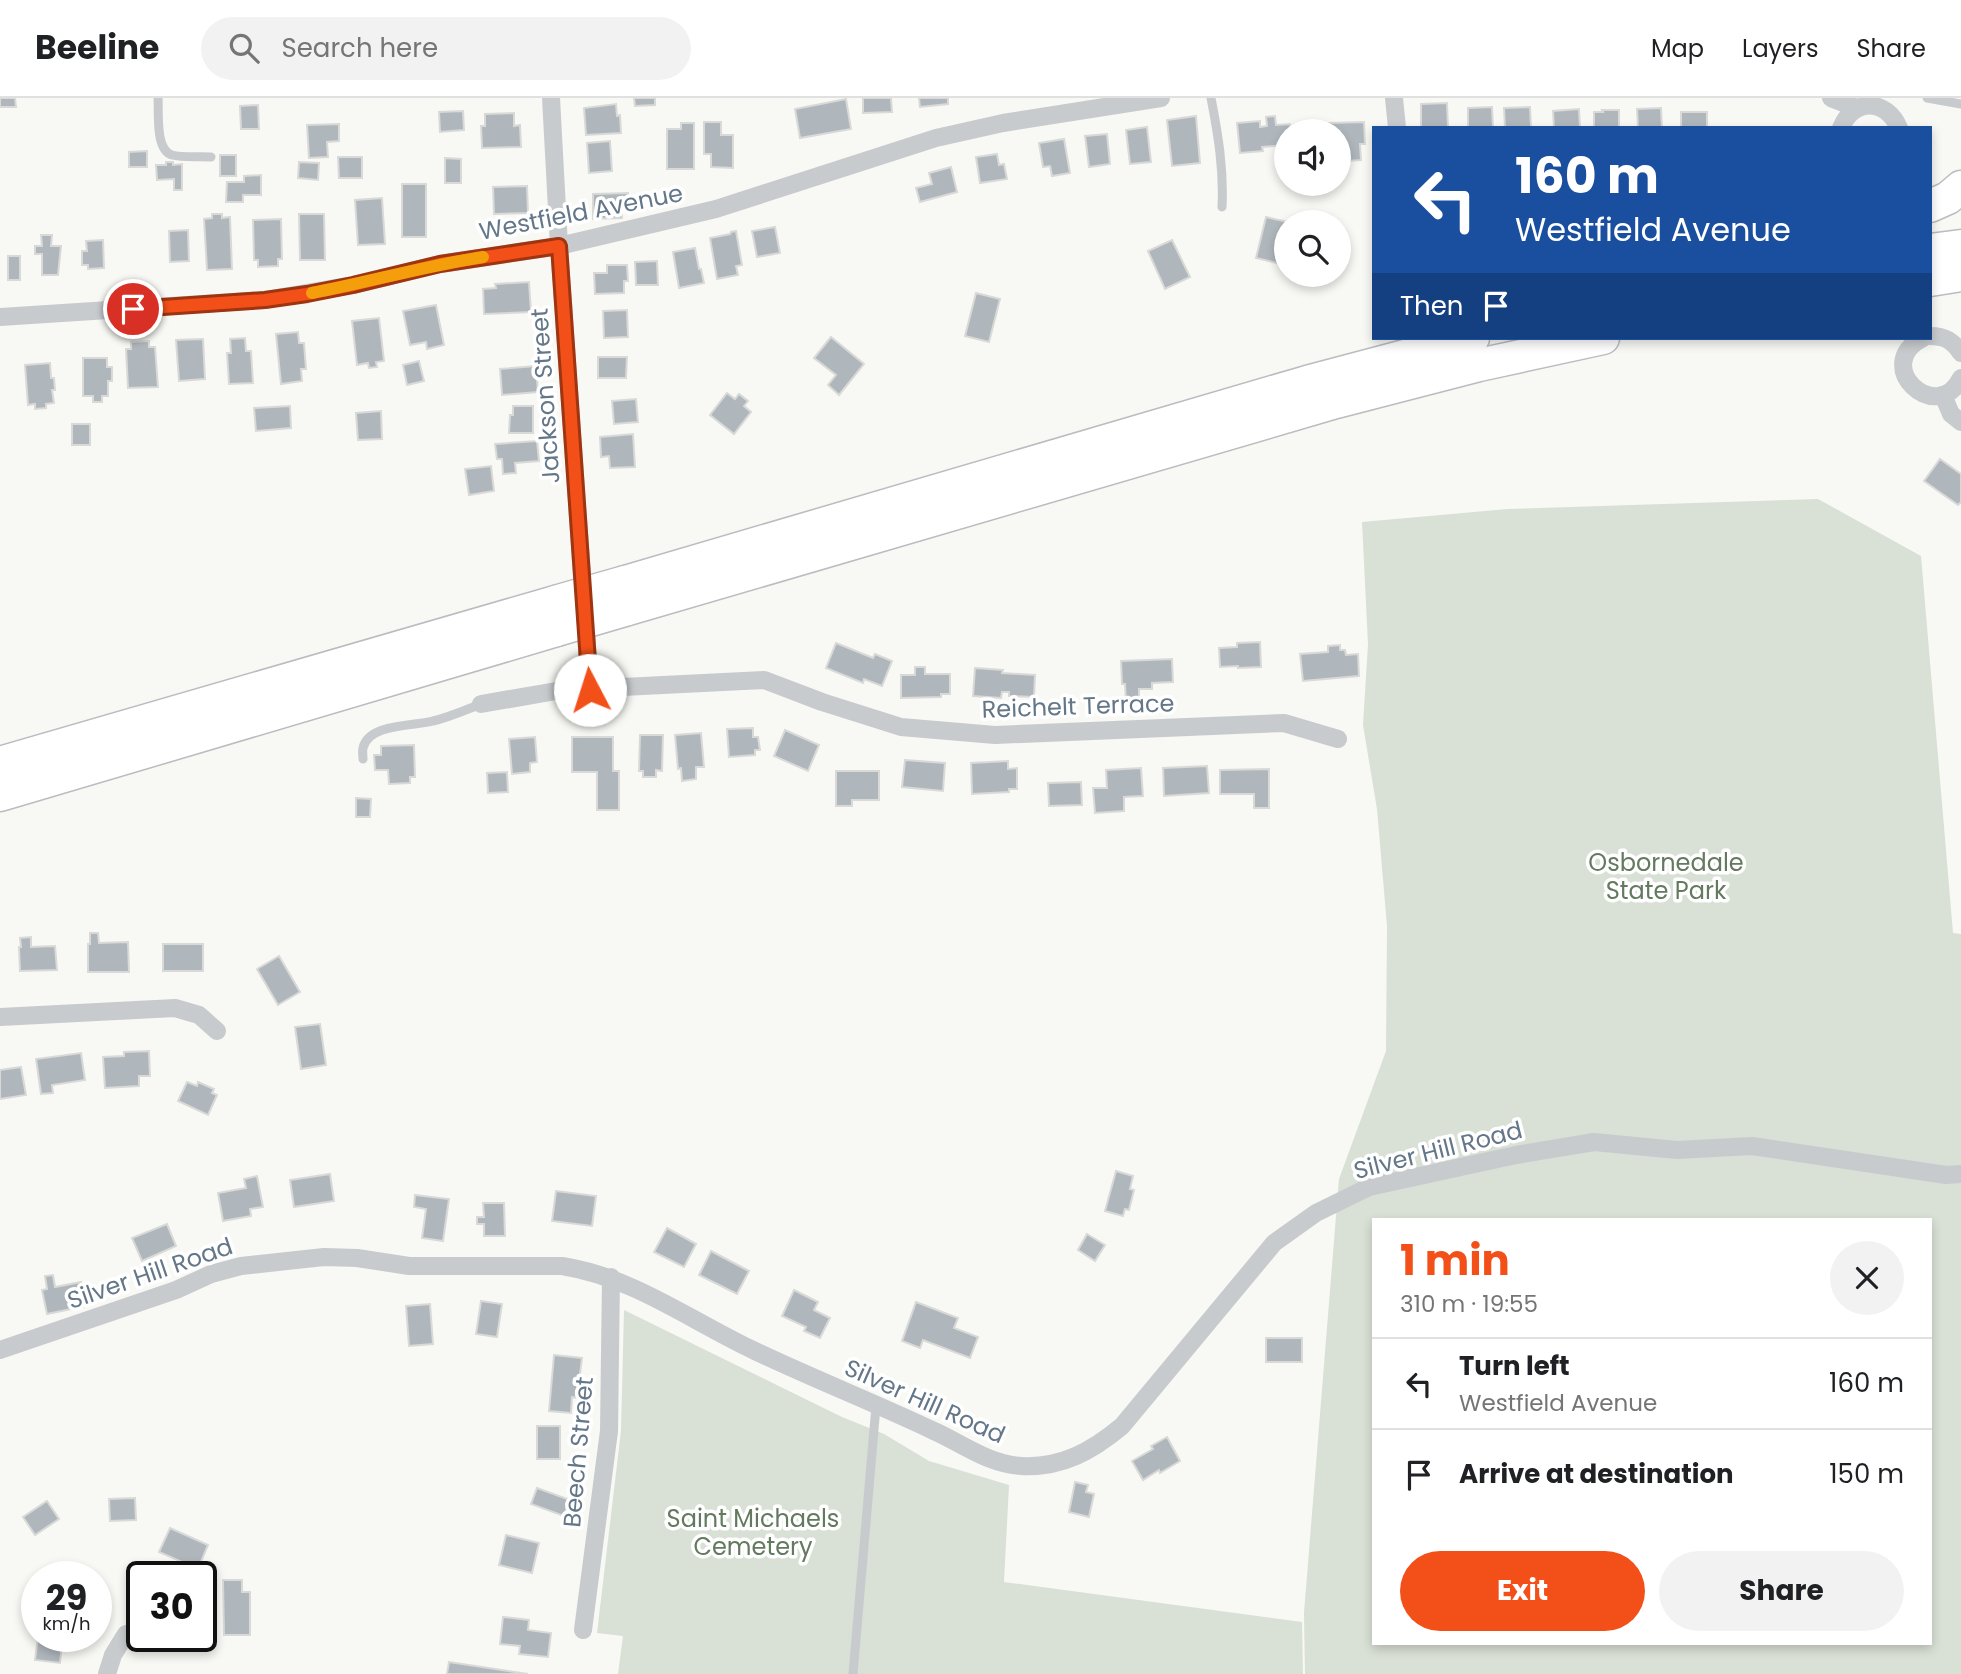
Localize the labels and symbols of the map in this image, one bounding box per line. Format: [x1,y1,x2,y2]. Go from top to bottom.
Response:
street label: Westfield Avenue [476,176,686,248]
pin [103,279,163,339]
street label: Jackson Street [522,307,568,485]
position arrow [553,653,627,727]
street label: Reichelt Terrace [981,686,1175,726]
park label: Osbornedale State Park [1588,846,1744,907]
street label: Silver Hill Road [1350,1113,1526,1187]
street label: Silver Hill Road [63,1229,237,1317]
street label: Silver Hill Road [839,1351,1011,1451]
street label: Beech Street [555,1375,601,1529]
park label: Saint Michaels Cemetery [667,1502,839,1563]
speed limit sign: 30 [126,1561,217,1652]

